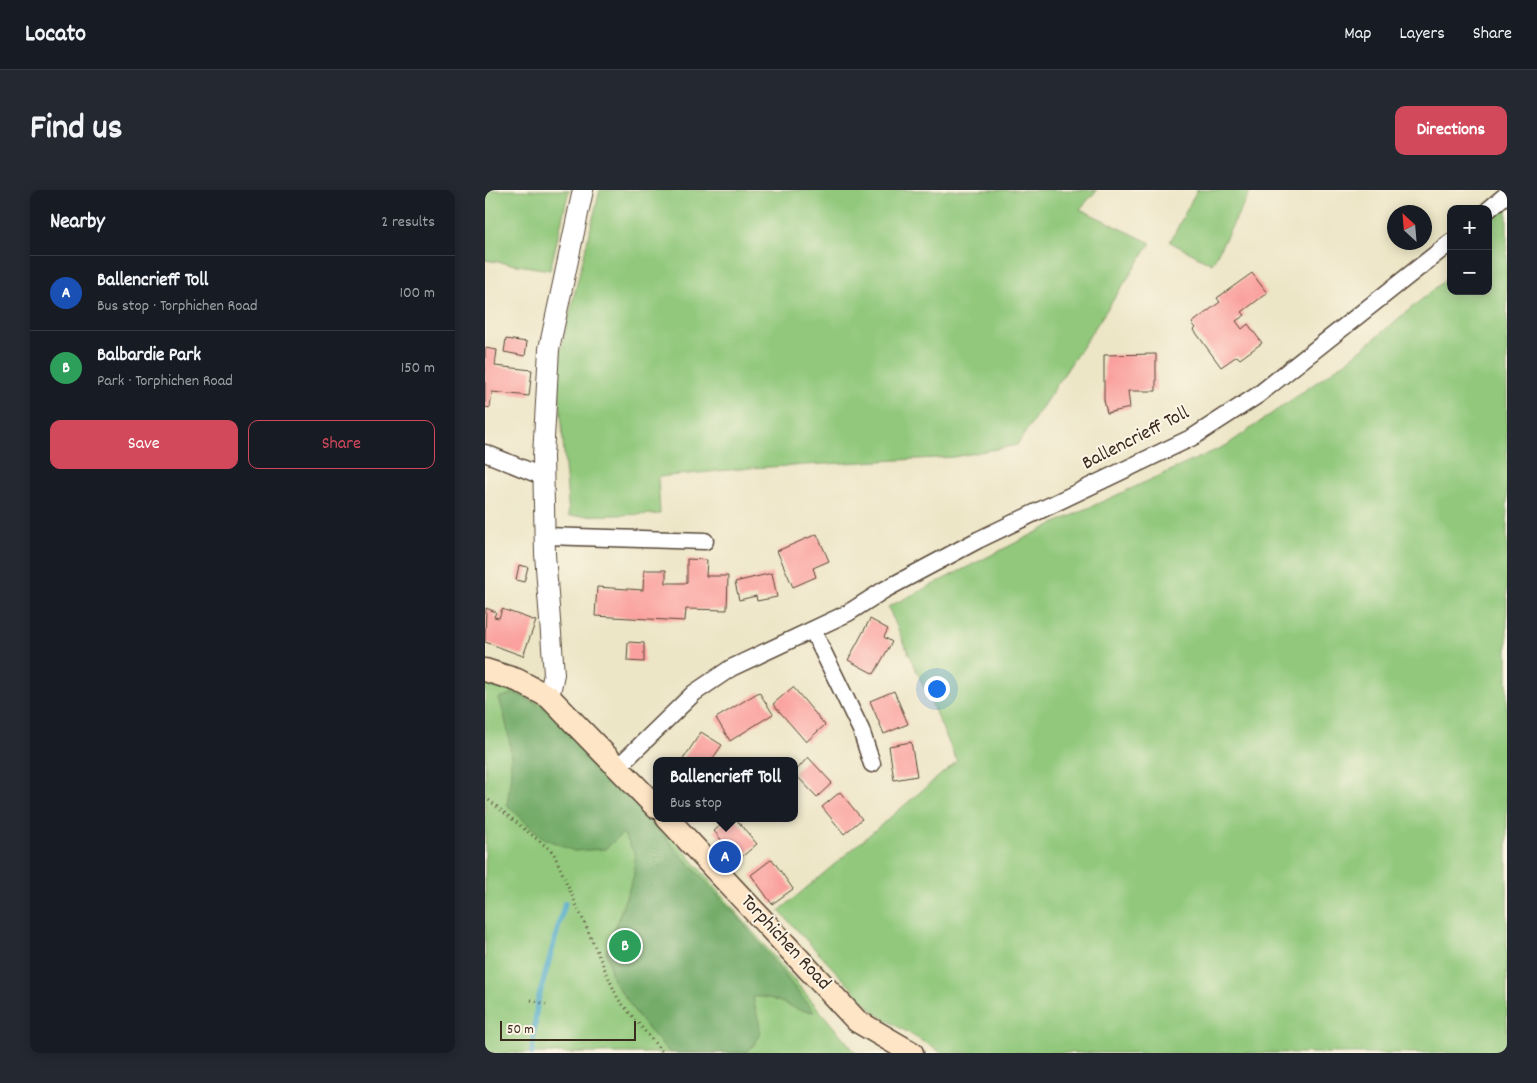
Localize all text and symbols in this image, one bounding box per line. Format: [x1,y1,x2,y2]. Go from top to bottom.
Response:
text: Locato [25,18,86,52]
text: Map [1344,22,1371,47]
text: Layers [1399,22,1445,47]
text: Share [1473,22,1512,47]
text: Find us [30,105,122,155]
button: Directions [1395,106,1507,155]
north arrow [1387,205,1432,250]
map controls [1447,205,1492,295]
button: + [1447,205,1492,250]
text: Nearby [50,208,105,238]
text: 2 results [381,211,435,234]
button: − [1447,250,1492,295]
text: Ballencrieff Toll [97,268,208,295]
text: A [62,282,70,305]
text: 100 m [399,282,435,305]
text: Bus stop · Torphichen Road [97,295,257,318]
text: Balbardie Park [97,343,201,370]
text: B [62,357,70,380]
text: 150 m [401,357,435,380]
text: Park · Torphichen Road [97,370,233,393]
street label: Ballencrieff Toll [1077,400,1195,478]
button: Save [50,420,238,469]
button: Share [248,420,435,469]
your location [924,676,950,702]
popup [653,757,798,822]
text: Ballencrieff Toll [670,765,781,792]
text: Bus stop [670,792,722,815]
pin: A [709,838,741,876]
street label: Torphichen Road [733,889,837,997]
pin: B [609,927,641,965]
scale bar [500,1018,636,1041]
text: 50 m [507,1020,534,1040]

